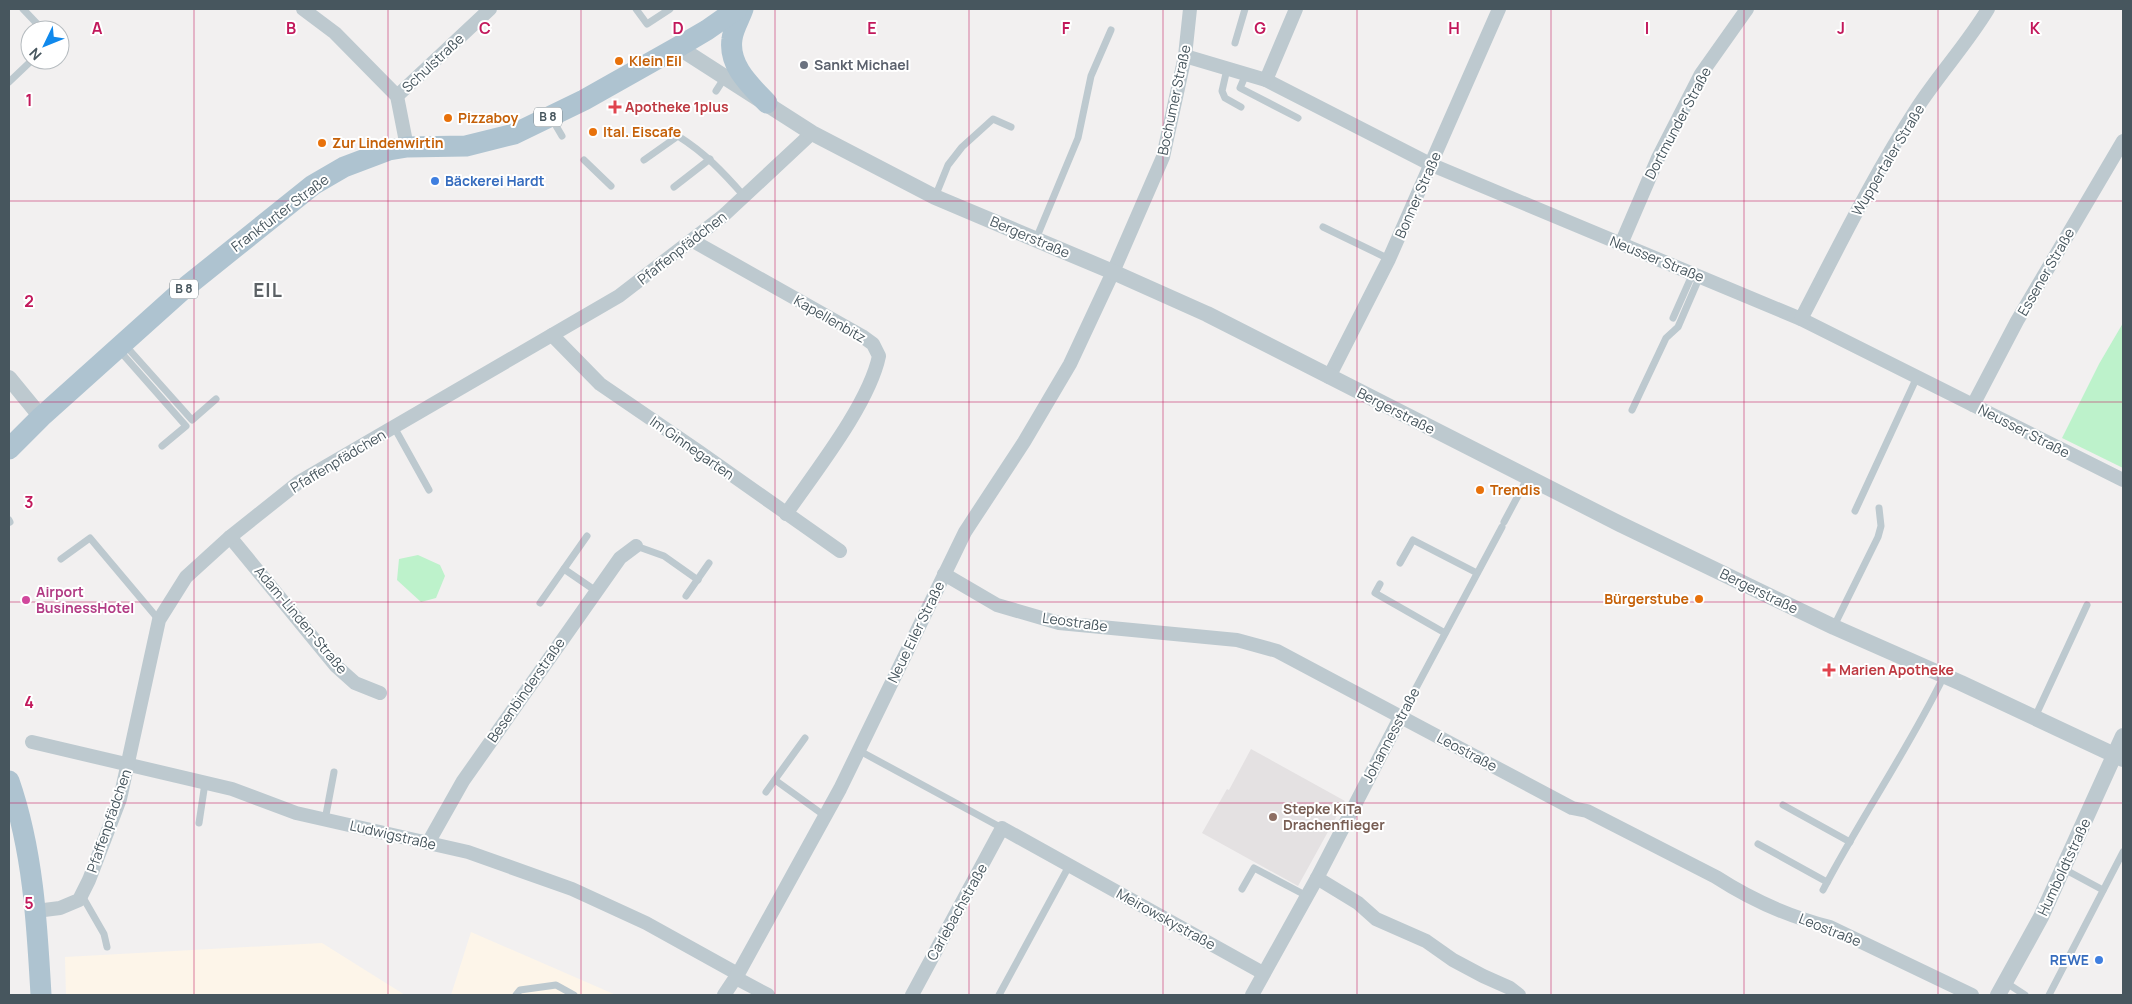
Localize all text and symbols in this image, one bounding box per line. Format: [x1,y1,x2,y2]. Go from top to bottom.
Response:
text: A [92,17,103,39]
text: B [286,17,296,39]
text: C [479,17,491,39]
text: D [672,17,684,39]
text: E [867,17,877,39]
text: F [1062,17,1071,39]
text: G [1254,17,1266,39]
text: H [1448,17,1460,39]
text: I [1645,17,1649,39]
text: J [1837,17,1845,39]
text: K [2030,17,2041,39]
north arrow [20,20,70,70]
street label: Schulstraße [398,29,468,96]
street label: Bochumer Straße [1153,43,1194,157]
text: N [25,44,46,64]
place label: Klein Eil [629,51,682,70]
marker: Klein Eil [613,55,625,67]
place label: Sankt Michael [814,55,910,74]
marker: Sankt Michael [798,59,810,71]
street label: Dortmunder Straße [1640,63,1715,182]
text: 1 [25,89,33,111]
place label: Apotheke 1plus [625,97,729,116]
street label: Wuppertaler Straße [1847,100,1928,219]
marker: Apotheke 1plus [609,101,621,113]
place label: Pizzaboy [458,108,518,127]
road number: B 8 [534,108,562,126]
marker: Pizzaboy [442,112,454,124]
place label: Ital. Eiscafe [603,122,681,141]
marker: Ital. Eiscafe [587,126,599,138]
place label: Zur Lindenwirtin [332,133,444,152]
marker: Zur Lindenwirtin [316,137,328,149]
street label: Bonner Straße [1390,149,1445,241]
street label: Frankfurter Straße [227,170,332,256]
place label: Bäckerei Hardt [445,171,545,190]
marker: Bäckerei Hardt [429,175,441,187]
street label: Pfaffenpfädchen [633,207,730,288]
street label: Bergerstraße [987,211,1073,262]
street label: Essener Straße [2013,224,2078,319]
street label: Neusser Straße [1607,231,1707,286]
district label: EIL [253,277,283,303]
road number: B 8 [170,280,198,298]
text: 2 [24,290,34,312]
street label: Kapellenbitz [791,290,870,347]
street label: Bergerstraße [1354,383,1438,438]
street label: Neusser Straße [1975,399,2073,462]
street label: Im Ginnegarten [646,412,738,484]
street label: Pfaffenpfädchen [286,425,389,497]
place label: Trendis [1490,480,1541,499]
marker: Trendis [1474,484,1486,496]
text: 3 [24,491,34,513]
street label: Adam-Linden-Straße [251,562,352,678]
street label: Bergerstraße [1717,563,1802,618]
street label: Neue Eiler Straße [883,578,948,686]
place label: Airport BusinessHotel [36,582,134,617]
place label: Bürgerstube [1604,589,1689,608]
marker: Bürgerstube [1693,593,1705,605]
marker: Airport BusinessHotel [20,594,32,606]
street label: Leostraße [1041,608,1109,635]
street label: Besenbinderstraße [482,634,569,746]
place label: Marien Apotheke [1839,660,1954,679]
marker: Marien Apotheke [1823,664,1835,676]
street label: Johannesstraße [1358,684,1424,786]
text: 4 [24,691,34,713]
street label: Leostraße [1434,728,1501,775]
street label: Pfaffenpfädchen [82,767,135,875]
place label: Stepke KiTa Drachenflieger [1283,799,1385,834]
marker: Stepke KiTa Drachenflieger [1267,811,1279,823]
street label: Ludwigstraße [348,815,438,854]
street label: Humboldtstraße [2033,815,2094,919]
street label: Carlebachstraße [922,860,991,964]
street label: Meirowskystraße [1113,884,1219,954]
text: 5 [24,892,34,914]
street label: Leostraße [1796,908,1864,951]
place label: REWE [2050,950,2089,969]
marker: REWE [2093,954,2105,966]

